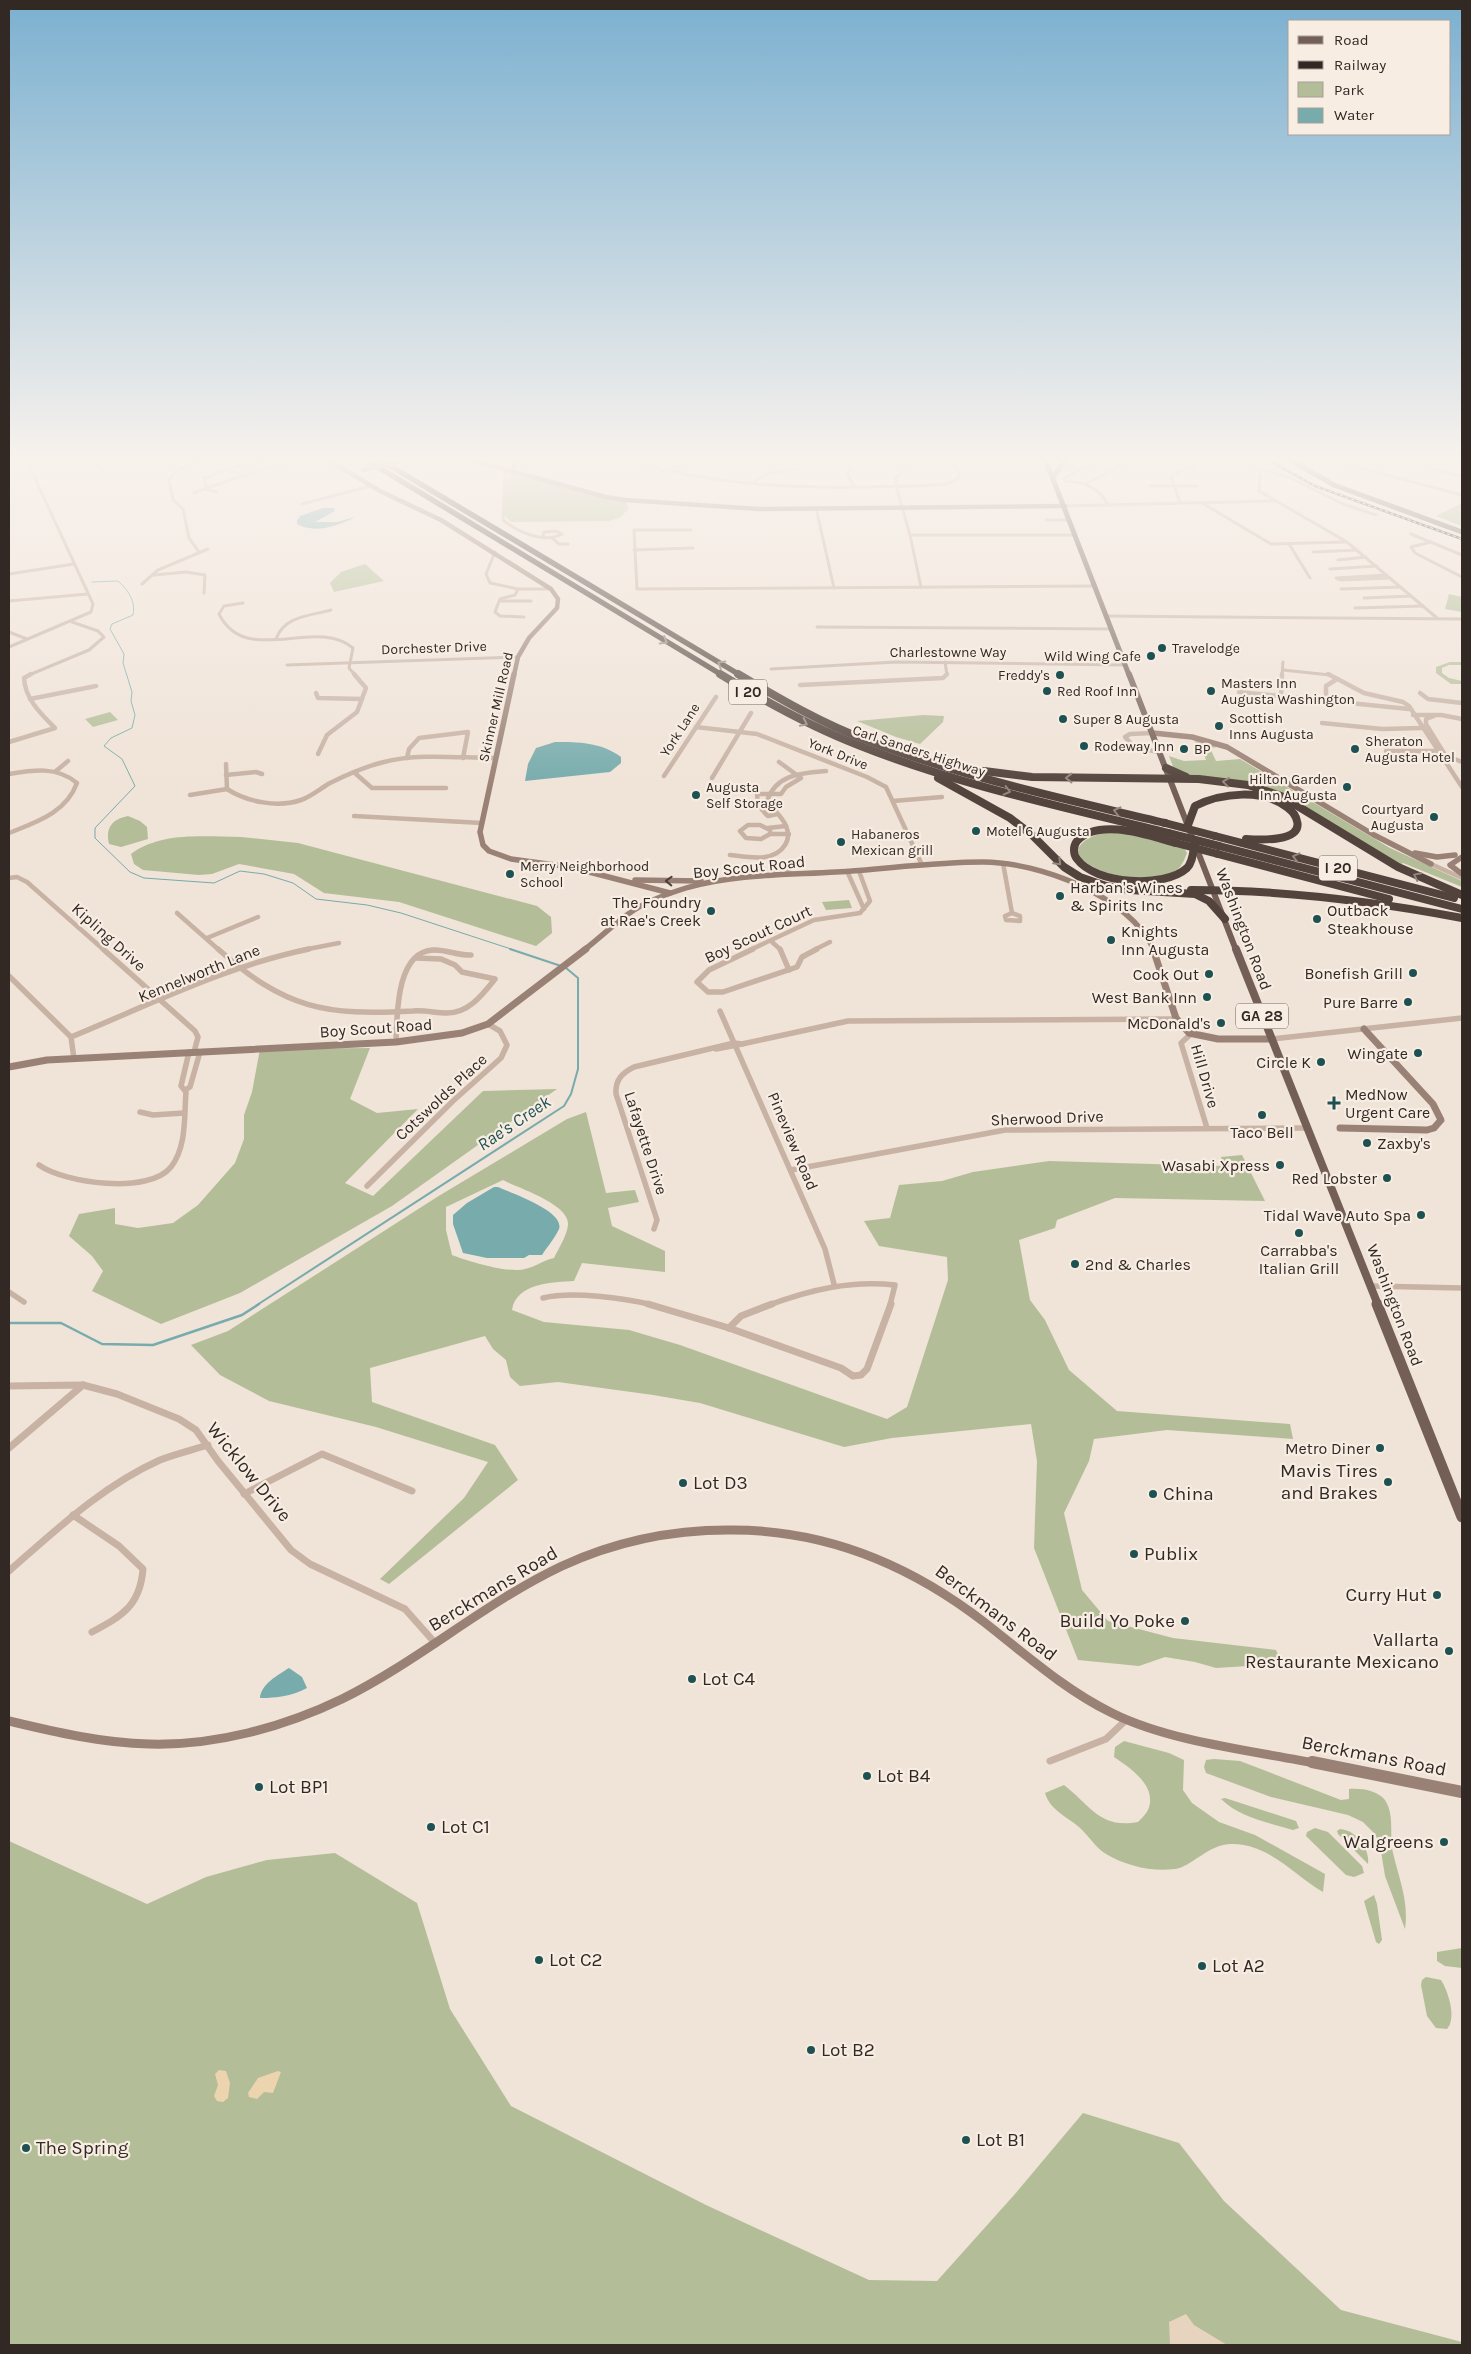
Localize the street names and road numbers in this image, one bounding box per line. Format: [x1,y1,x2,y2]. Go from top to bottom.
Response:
street label: Dorchester Drive [381,638,487,658]
street label: Charlestowne Way [890,644,1007,661]
street label: Skinner Mill Road [475,650,517,764]
road number: I 20 [729,680,767,704]
street label: York Lane [656,700,704,760]
street label: Carl Sanders Highway [850,721,988,781]
street label: York Drive [805,734,871,774]
street label: Boy Scout Road [692,852,806,882]
road number: I 20 [1319,856,1357,880]
street label: Washington Road [1212,865,1276,993]
street label: Kipling Drive [68,899,150,975]
street label: Boy Scout Court [701,901,815,967]
street label: Kennelworth Lane [135,940,263,1006]
road number: GA 28 [1236,1004,1288,1028]
street label: Boy Scout Road [319,1015,433,1041]
street label: Hill Drive [1187,1042,1223,1110]
street label: Cotswolds Place [391,1050,491,1144]
street label: Lafayette Drive [620,1089,672,1197]
street label: Pineview Road [764,1089,822,1193]
street label: Sherwood Drive [990,1107,1104,1129]
street label: Washington Road [1363,1241,1427,1369]
street label: Wicklow Drive [202,1418,296,1526]
street label: Berckmans Road [424,1542,562,1636]
street label: Berckmans Road [931,1560,1061,1666]
street label: Berckmans Road [1300,1731,1448,1781]

